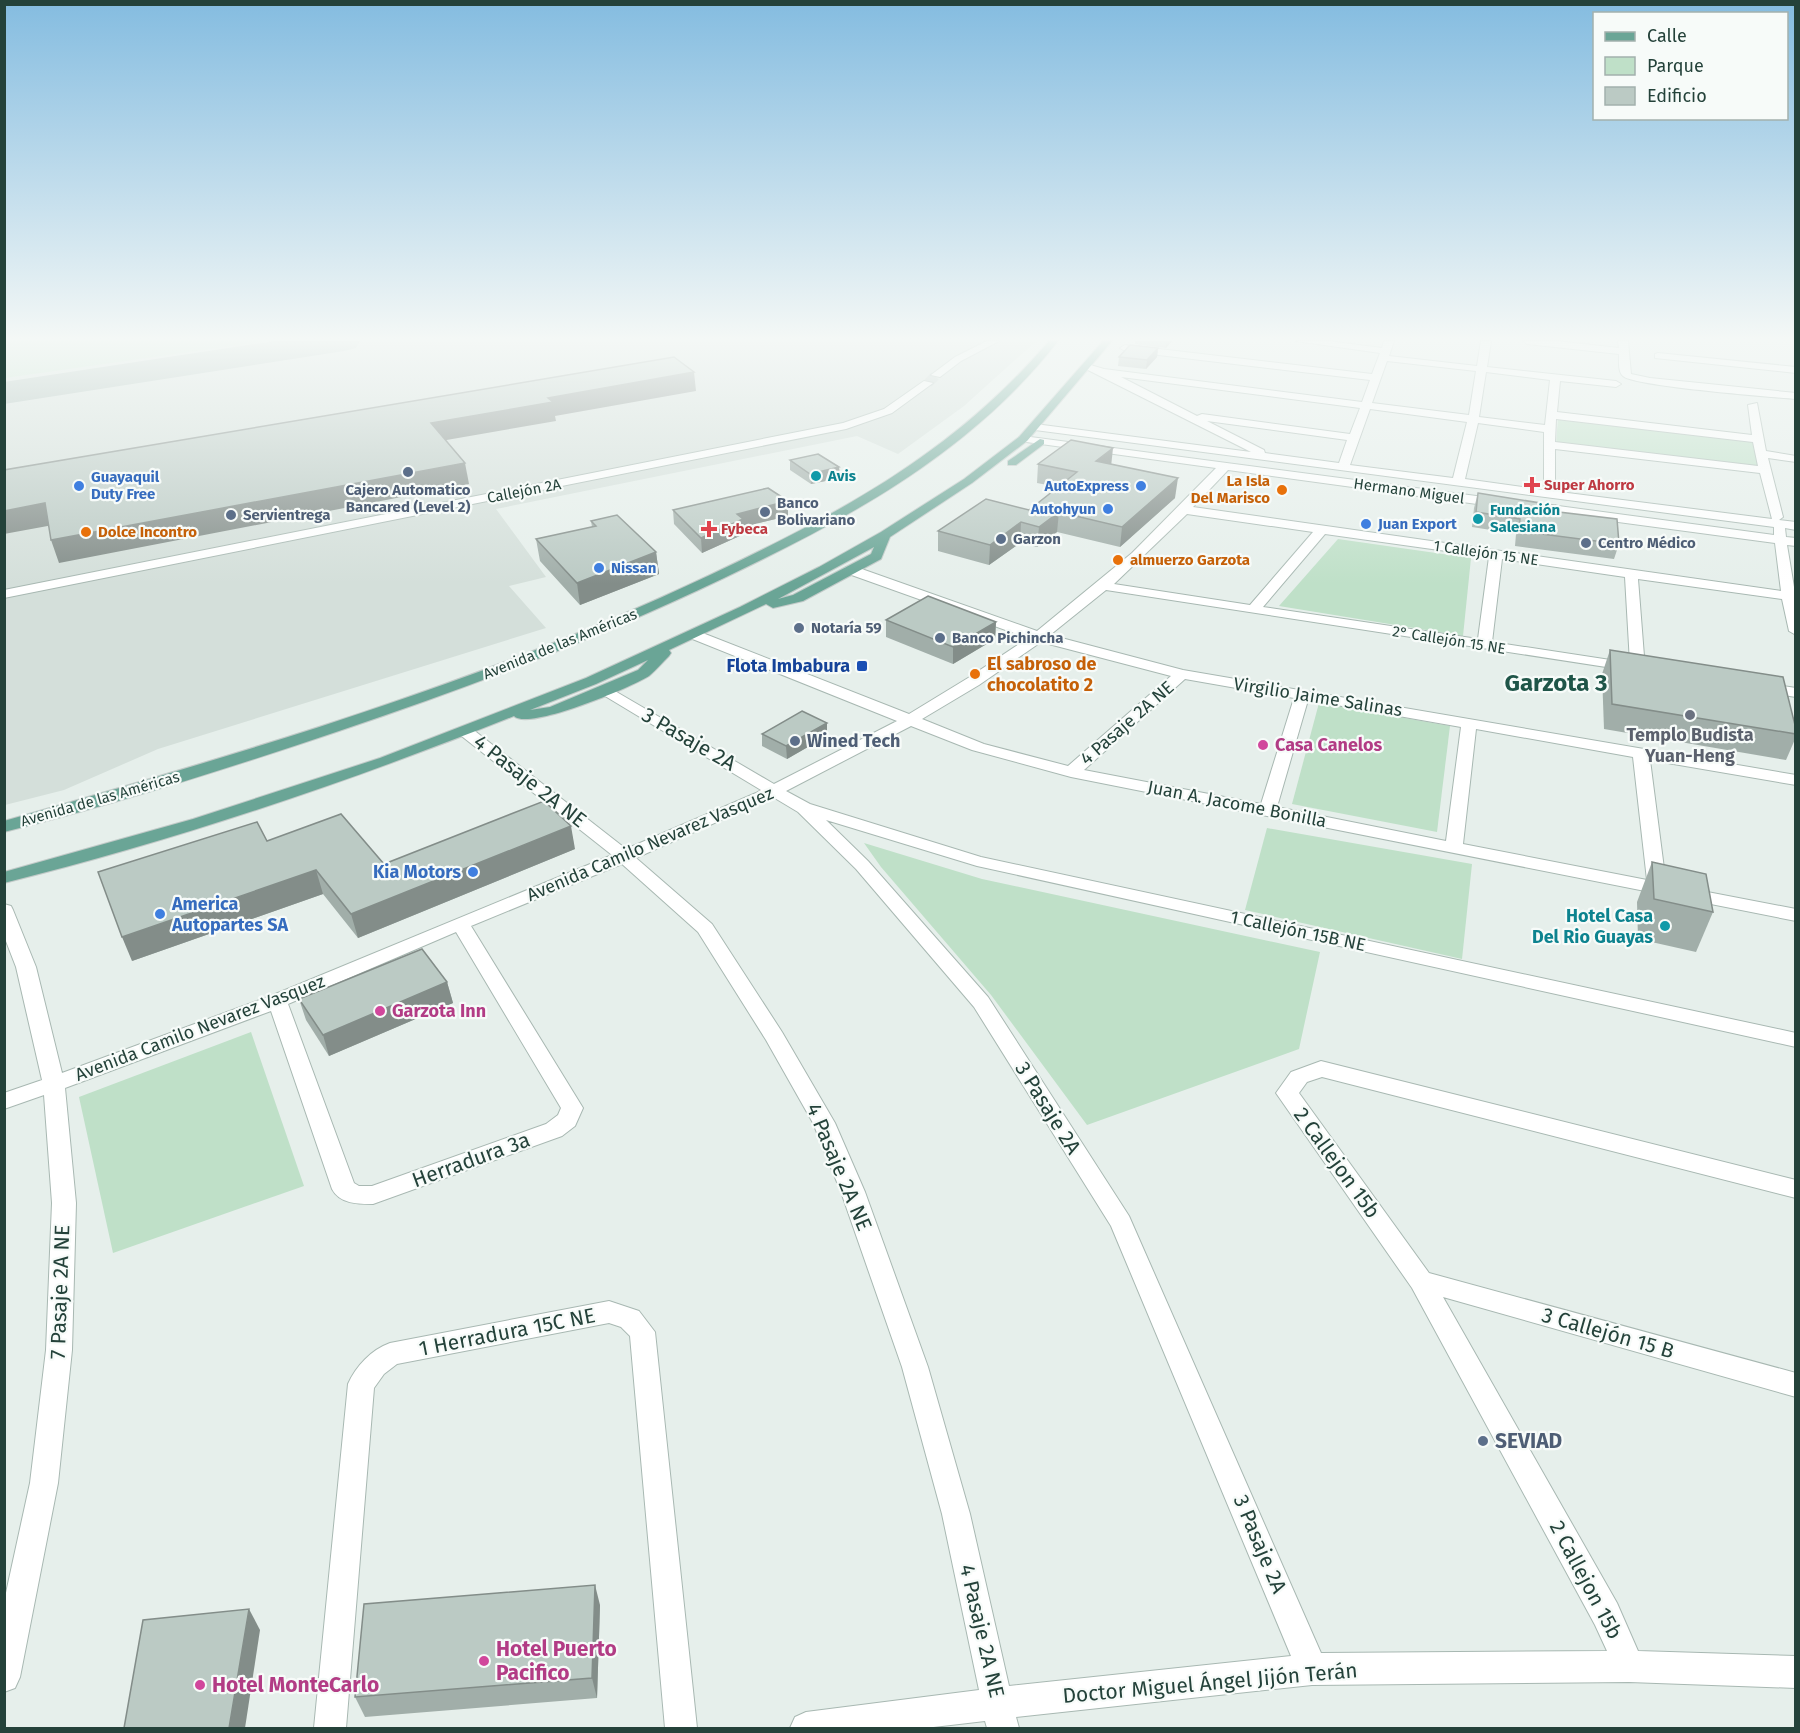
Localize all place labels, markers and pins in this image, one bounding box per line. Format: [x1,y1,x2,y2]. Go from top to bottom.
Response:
marker: Cajero Automatico Bancared (Level 2) [401,465,415,479]
place label: Avis [827,467,856,485]
place label: Guayaquil Duty Free [91,468,160,503]
marker: Avis [809,469,823,483]
place label: La Isla Del Marisco [1191,472,1270,507]
place label: Super Ahorro [1544,476,1635,494]
place label: AutoExpress [1044,477,1129,495]
marker: Super Ahorro [1525,478,1539,492]
marker: Guayaquil Duty Free [72,479,86,493]
marker: AutoExpress [1134,479,1148,493]
place label: Cajero Automatico Bancared (Level 2) [345,481,471,516]
marker: La Isla Del Marisco [1275,483,1289,497]
place label: Banco Bolivariano [777,494,855,529]
place label: Autohyun [1030,500,1096,518]
place label: Fundación Salesiana [1490,501,1560,536]
marker: Autohyun [1101,502,1115,516]
marker: Banco Bolivariano [758,505,772,519]
place label: Servientrega [243,506,331,524]
marker: Servientrega [224,508,238,522]
marker: Fundación Salesiana [1471,512,1485,526]
place label: Juan Export [1377,515,1457,533]
marker: Juan Export [1359,517,1373,531]
place label: Fybeca [721,520,768,538]
marker: Fybeca [702,522,716,536]
place label: Dolce Incontro [98,523,197,541]
marker: Dolce Incontro [79,525,93,539]
place label: Garzon [1013,530,1061,548]
marker: Garzon [994,532,1008,546]
place label: Centro Médico [1598,534,1696,552]
marker: Centro Médico [1579,536,1593,550]
place label: almuerzo Garzota [1130,551,1250,569]
marker: almuerzo Garzota [1111,553,1125,567]
place label: Nissan [611,559,656,577]
marker: Nissan [592,561,606,575]
place label: Notaría 59 [811,619,882,637]
marker: Notaría 59 [792,621,806,635]
place label: Banco Pichincha [952,629,1063,647]
marker: Banco Pichincha [933,631,947,645]
place label: El sabroso de chocolatito 2 [987,653,1097,696]
place label: Flota Imbabura [726,655,850,677]
marker: Flota Imbabura [855,659,869,673]
marker: El sabroso de chocolatito 2 [968,667,982,681]
marker: Templo Budista Yuan-Heng [1683,708,1697,722]
place label: Templo Budista Yuan-Heng [1626,724,1754,767]
place label: Wined Tech [807,730,900,752]
marker: Wined Tech [788,734,802,748]
place label: Casa Canelos [1275,734,1383,756]
marker: Casa Canelos [1256,738,1270,752]
place label: Kia Motors [373,861,461,883]
marker: Kia Motors [466,865,480,879]
place label: America Autopartes SA [171,893,288,936]
place label: Hotel Casa Del Rio Guayas [1532,905,1653,948]
marker: America Autopartes SA [153,907,167,921]
marker: Hotel Casa Del Rio Guayas [1658,919,1672,933]
place label: Garzota Inn [392,1000,486,1022]
marker: Garzota Inn [373,1004,387,1018]
place label: SEVIAD [1495,1428,1562,1454]
marker: SEVIAD [1476,1434,1490,1448]
place label: Hotel Puerto Pacifico [496,1636,617,1686]
marker: Hotel Puerto Pacifico [477,1654,491,1668]
place label: Hotel MonteCarlo [212,1672,379,1698]
marker: Hotel MonteCarlo [193,1678,207,1692]

